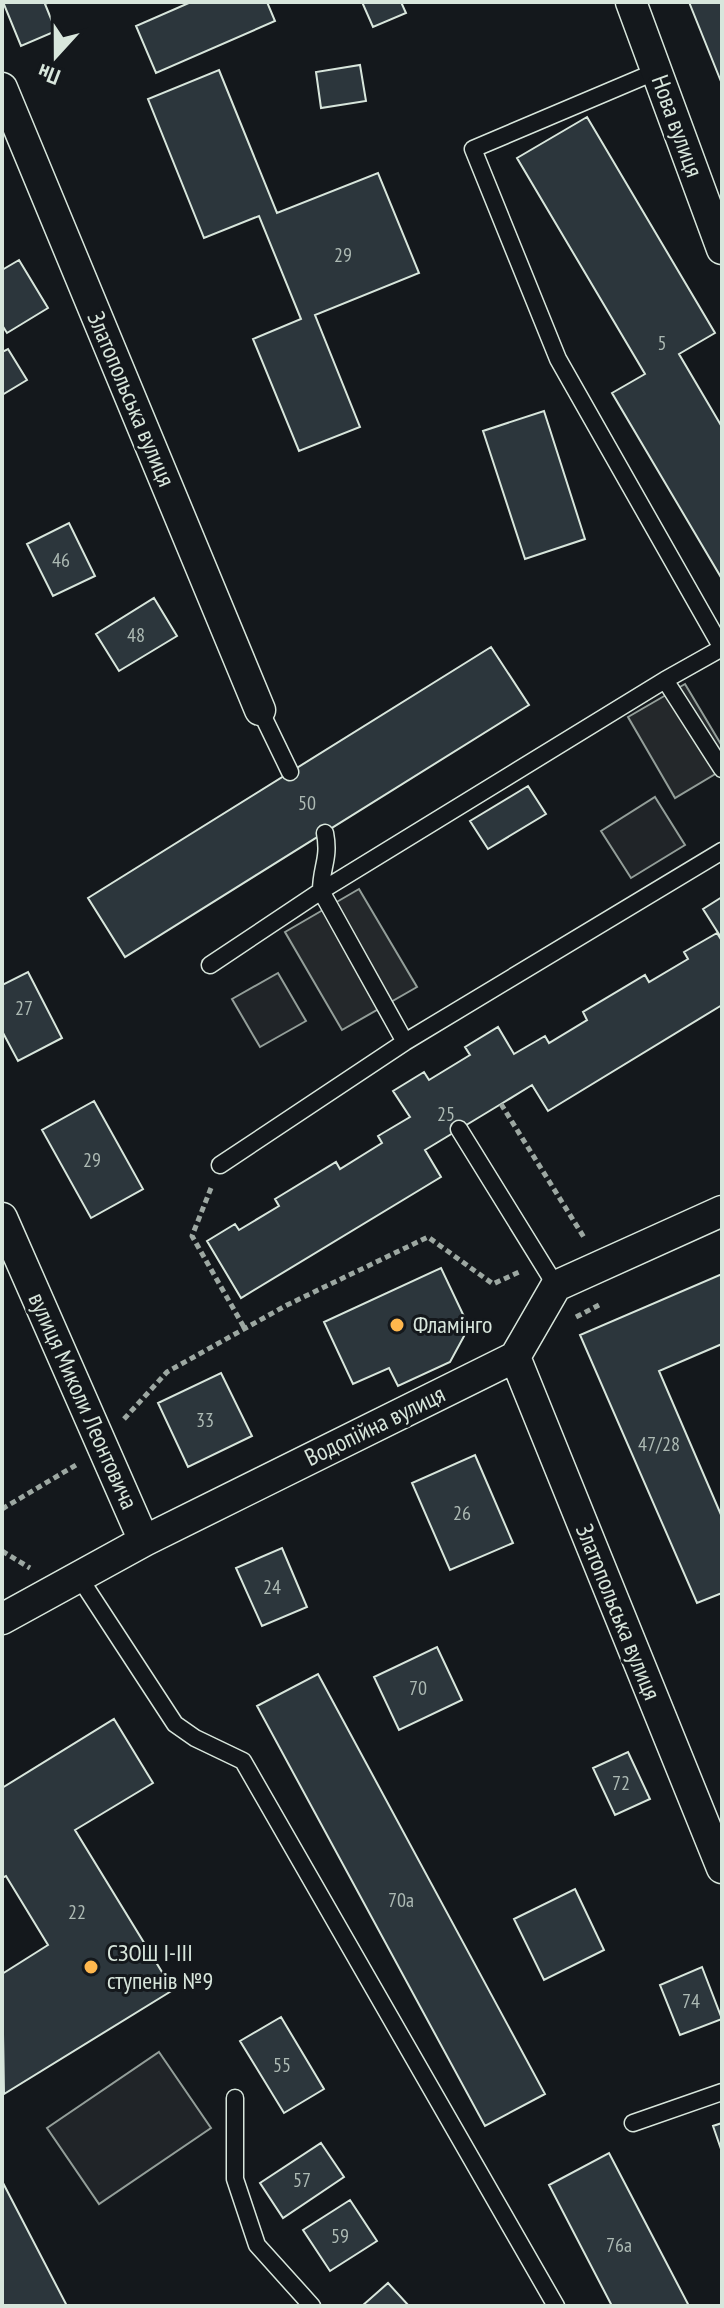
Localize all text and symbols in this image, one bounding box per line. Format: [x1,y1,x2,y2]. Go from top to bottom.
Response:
north arrow [16,16,96,96]
text: Пн [34,58,64,92]
street label: Нова вулиця [645,71,710,181]
house number: 29 [334,242,352,268]
street label: Златопольська вулиця [81,307,182,491]
house number: 5 [658,330,667,356]
house number: 46 [52,547,70,573]
house number: 48 [127,622,145,648]
house number: 50 [298,790,316,816]
house number: 27 [15,995,33,1021]
house number: 25 [437,1101,455,1127]
house number: 29 [83,1147,101,1173]
street label: вулиця Миколи Леонтовича [22,1288,145,1514]
place label: Фламінго [413,1309,492,1340]
marker: Фламінго [388,1316,406,1334]
street label: Водопійна вулиця [300,1378,450,1473]
house number: 33 [196,1407,214,1433]
house number: 47/28 [638,1431,680,1457]
house number: 26 [453,1500,471,1526]
street label: Златопольська вулиця [569,1519,668,1704]
house number: 24 [263,1574,281,1600]
house number: 70 [409,1675,427,1701]
house number: 72 [612,1770,630,1796]
house number: 70а [388,1887,414,1913]
house number: 22 [68,1899,86,1925]
place label: СЗОШ І-ІІІ ступенів №9 [107,1937,213,1996]
marker: СЗОШ І-ІІІ ступенів №9 [82,1958,100,1976]
house number: 74 [682,1988,700,2014]
house number: 55 [273,2052,291,2078]
house number: 57 [293,2167,311,2193]
house number: 59 [331,2223,349,2249]
house number: 76а [606,2232,632,2258]

